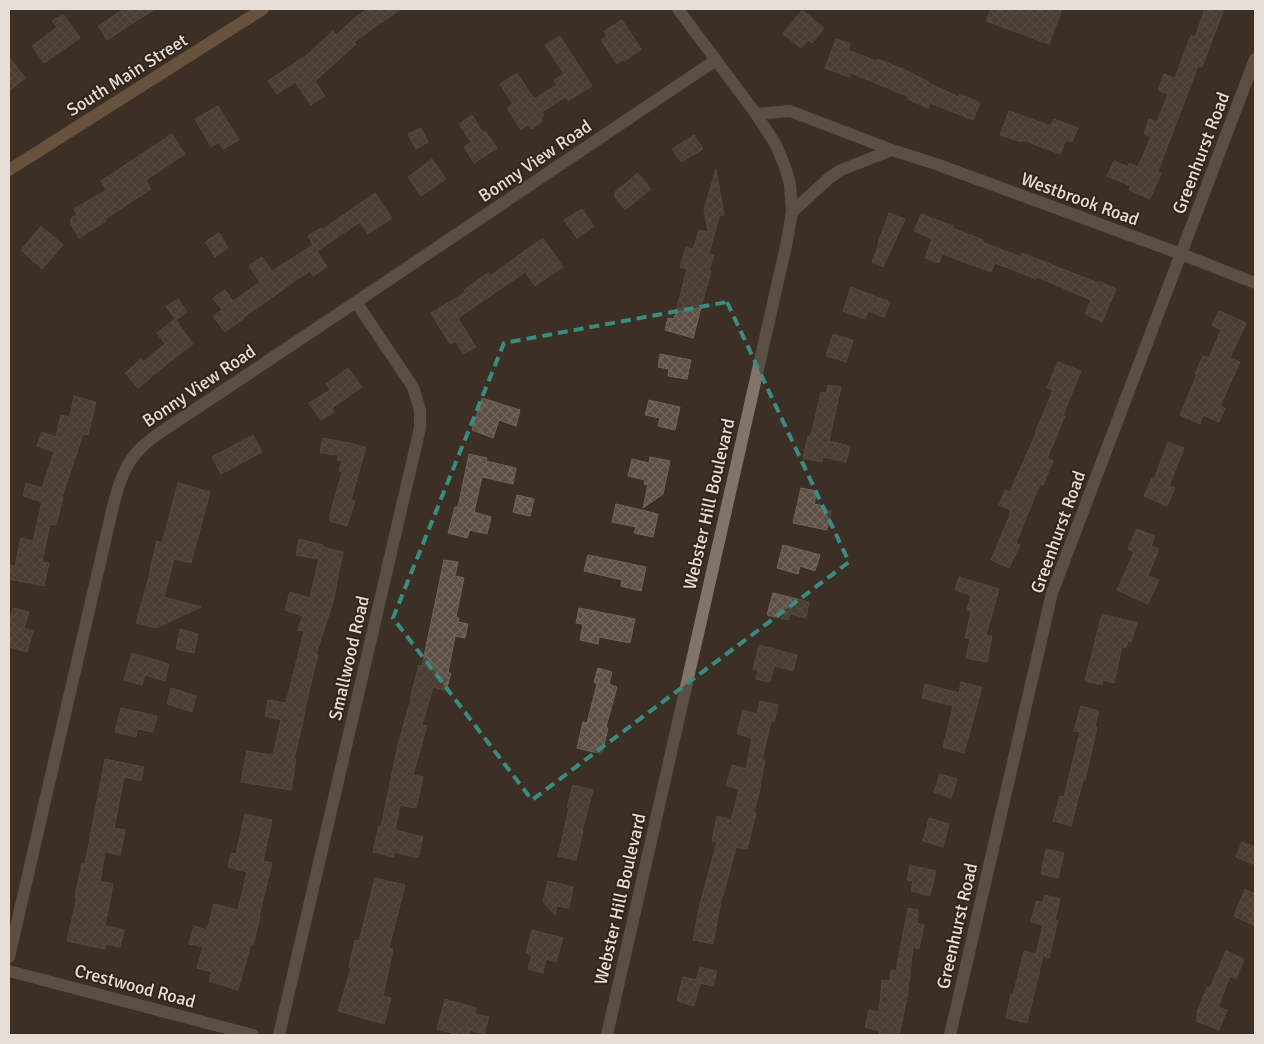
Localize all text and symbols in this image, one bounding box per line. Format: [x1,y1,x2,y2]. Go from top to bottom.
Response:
street label: South Main Street [62,29,192,121]
street label: Greenhurst Road [1168,89,1234,217]
street label: Bonny View Road [474,115,596,207]
street label: Westbrook Road [1018,167,1142,231]
street label: Bonny View Road [138,340,260,432]
street label: Webster Hill Boulevard [679,416,739,592]
street label: Greenhurst Road [1026,468,1090,596]
street label: Smallwood Road [324,594,374,722]
street label: Webster Hill Boulevard [590,811,650,987]
street label: Greenhurst Road [932,861,982,991]
street label: Crestwood Road [72,959,198,1013]

